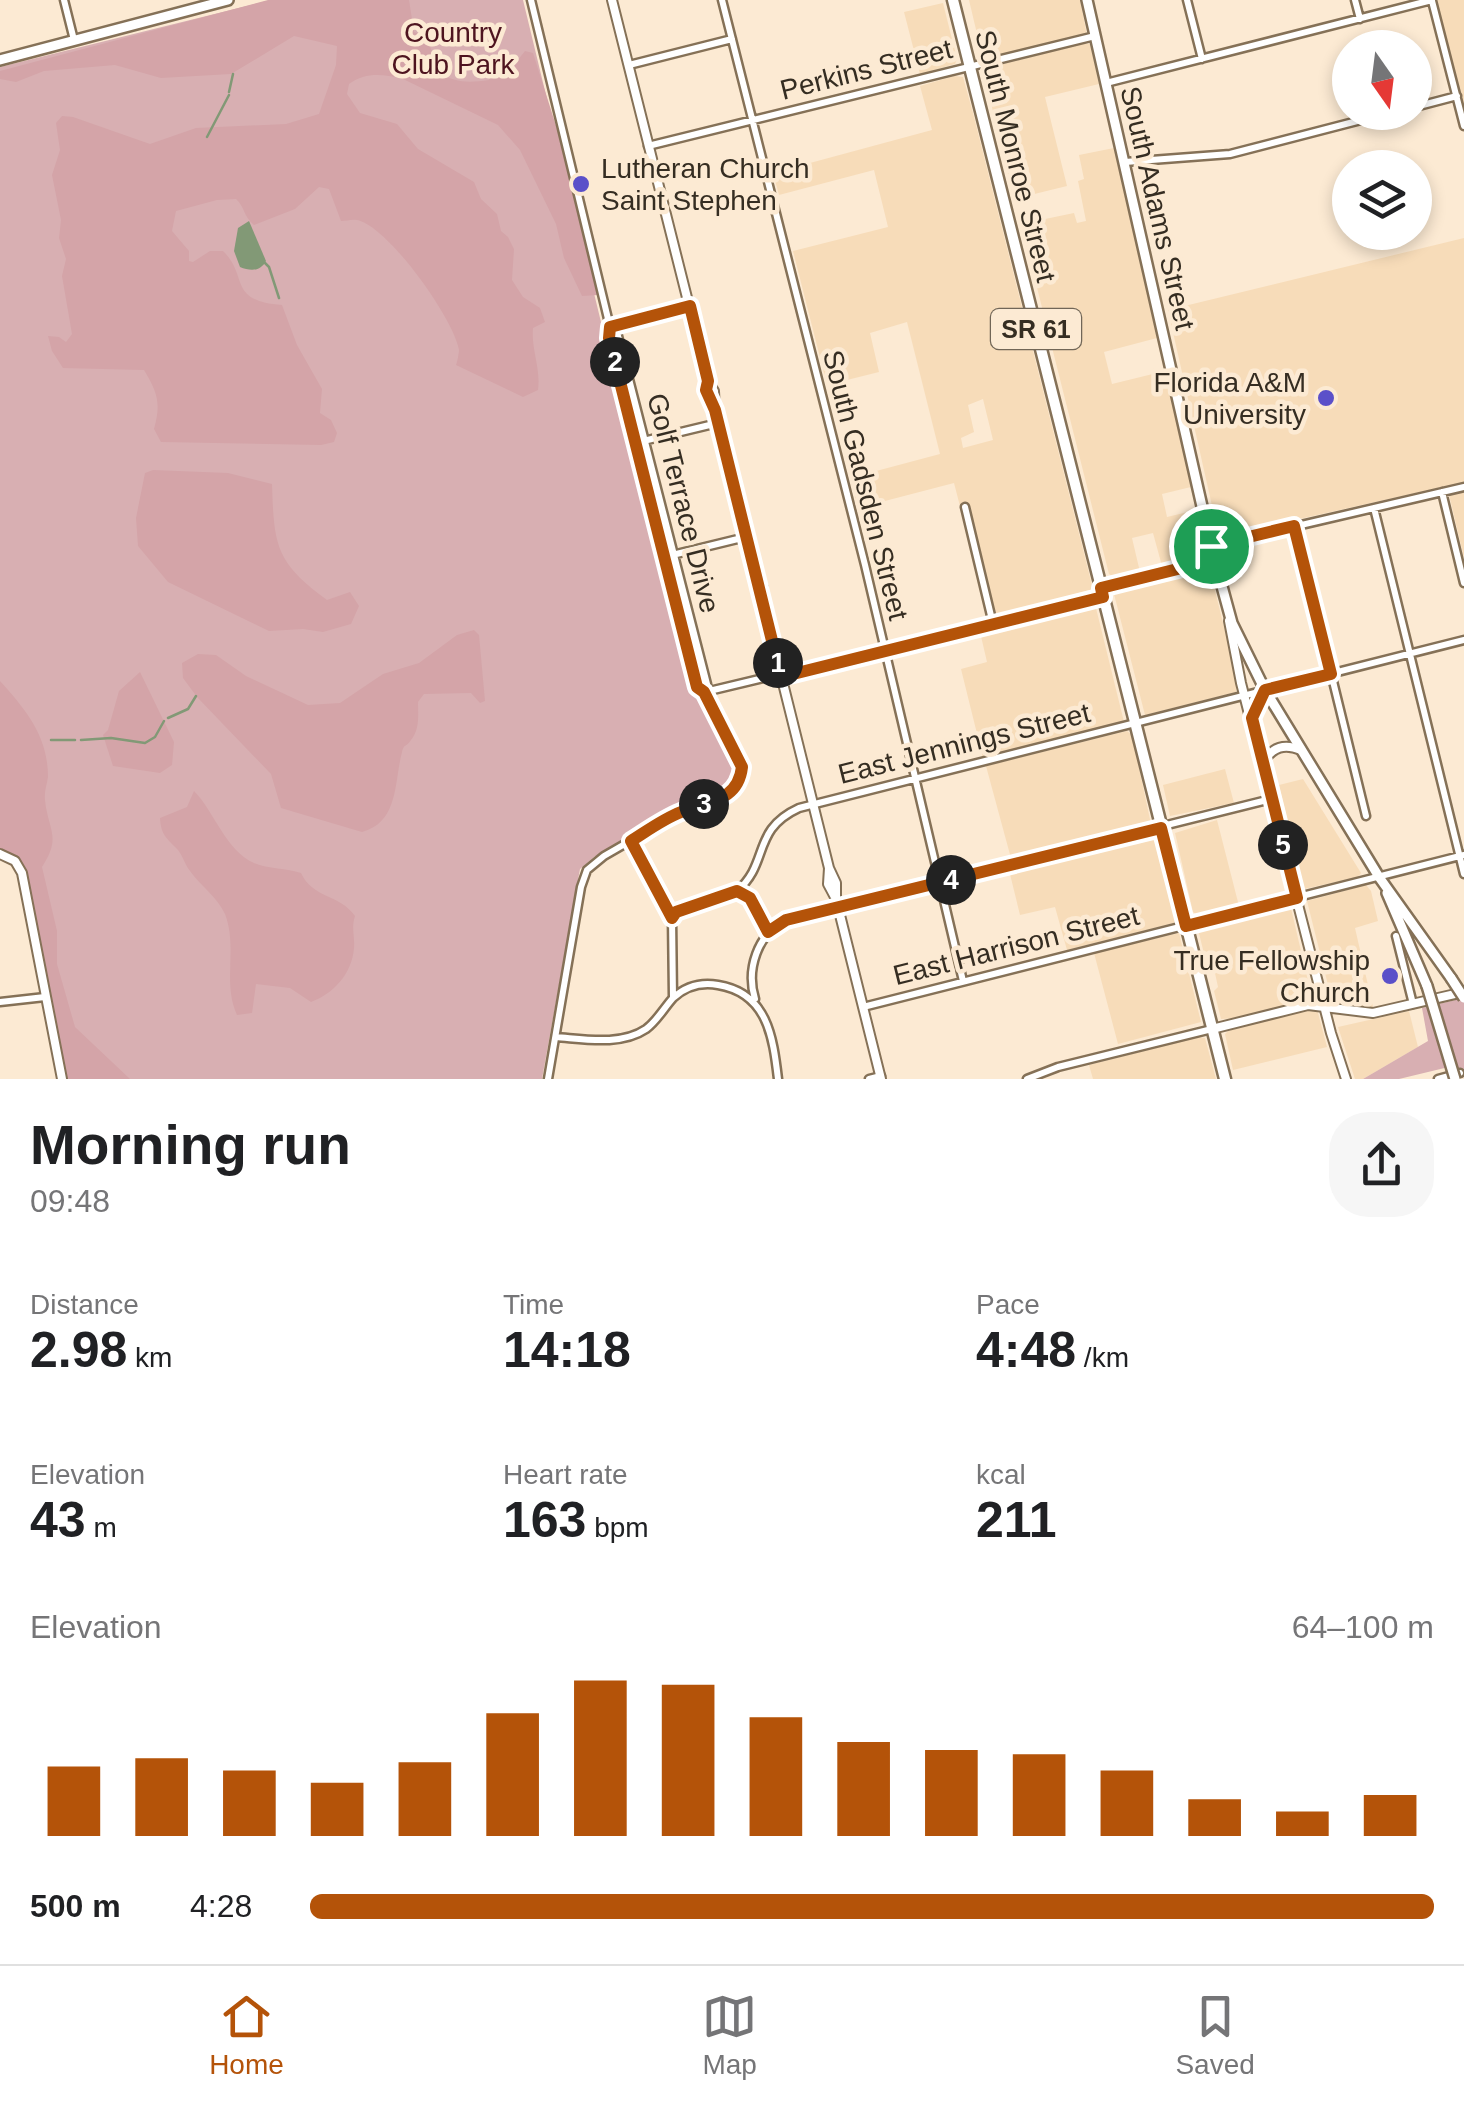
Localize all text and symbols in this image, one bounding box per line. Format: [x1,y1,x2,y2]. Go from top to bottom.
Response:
park label: Country Club Park [392,17,515,80]
street label: South Monroe Street [969,27,1062,285]
north arrow [1332,30,1432,130]
map controls [1332,30,1432,250]
street label: Perkins Street [777,33,955,106]
street label: South Adams Street [1114,83,1201,333]
button: layers [1332,150,1432,250]
place label: Lutheran Church Saint Stephen [601,153,810,216]
marker: Lutheran Church Saint Stephen [570,173,592,195]
road number: SR 61 [991,309,1081,349]
pin: 2 [590,337,640,387]
text: 2 [607,346,623,377]
street label: South Gadsden Street [817,347,914,624]
place label: Florida A&M University [1154,367,1306,430]
marker: Florida A&M University [1315,387,1337,409]
street label: Golf Terrace Drive [641,390,726,616]
pin [1169,504,1254,589]
icon: arrive [1184,519,1239,574]
pin: 1 [753,638,803,688]
text: 1 [770,647,786,678]
street label: East Jennings Street [835,697,1093,790]
pin: 3 [679,779,729,829]
text: 3 [696,788,712,819]
pin: 5 [1258,820,1308,870]
text: 5 [1275,829,1291,860]
pin: 4 [926,855,976,905]
text: 4 [943,864,959,895]
street label: East Harrison Street [890,900,1142,991]
place label: True Fellowship Church [1173,945,1370,1008]
marker: True Fellowship Church [1379,965,1401,987]
button: share [1329,1112,1434,1217]
text: Morning run [30,1114,351,1176]
text: 09:48 [30,1183,110,1219]
text: Distance [30,1289,139,1320]
text: Time [503,1289,564,1320]
text: Pace [976,1289,1040,1320]
text: 2.98 [30,1322,127,1378]
text: 14:18 [503,1322,631,1378]
text: 4:48 [976,1322,1076,1378]
text: km [127,1342,172,1373]
text: /km [1076,1342,1129,1373]
text: Elevation [30,1459,145,1490]
text: Heart rate [503,1459,628,1490]
text: kcal [976,1459,1026,1490]
text: 43 [30,1492,86,1548]
text: 163 [503,1492,586,1548]
text: 211 [976,1492,1057,1548]
text: m [86,1512,117,1543]
text: bpm [586,1512,649,1543]
text: Elevation [30,1609,162,1645]
text: 64–100 m [1292,1609,1434,1645]
text: 500 m [30,1888,121,1924]
text: 4:28 [190,1888,252,1924]
tab: Home [209,1989,284,2081]
tab: Map [702,1989,757,2081]
tab: Saved [1175,1989,1255,2081]

